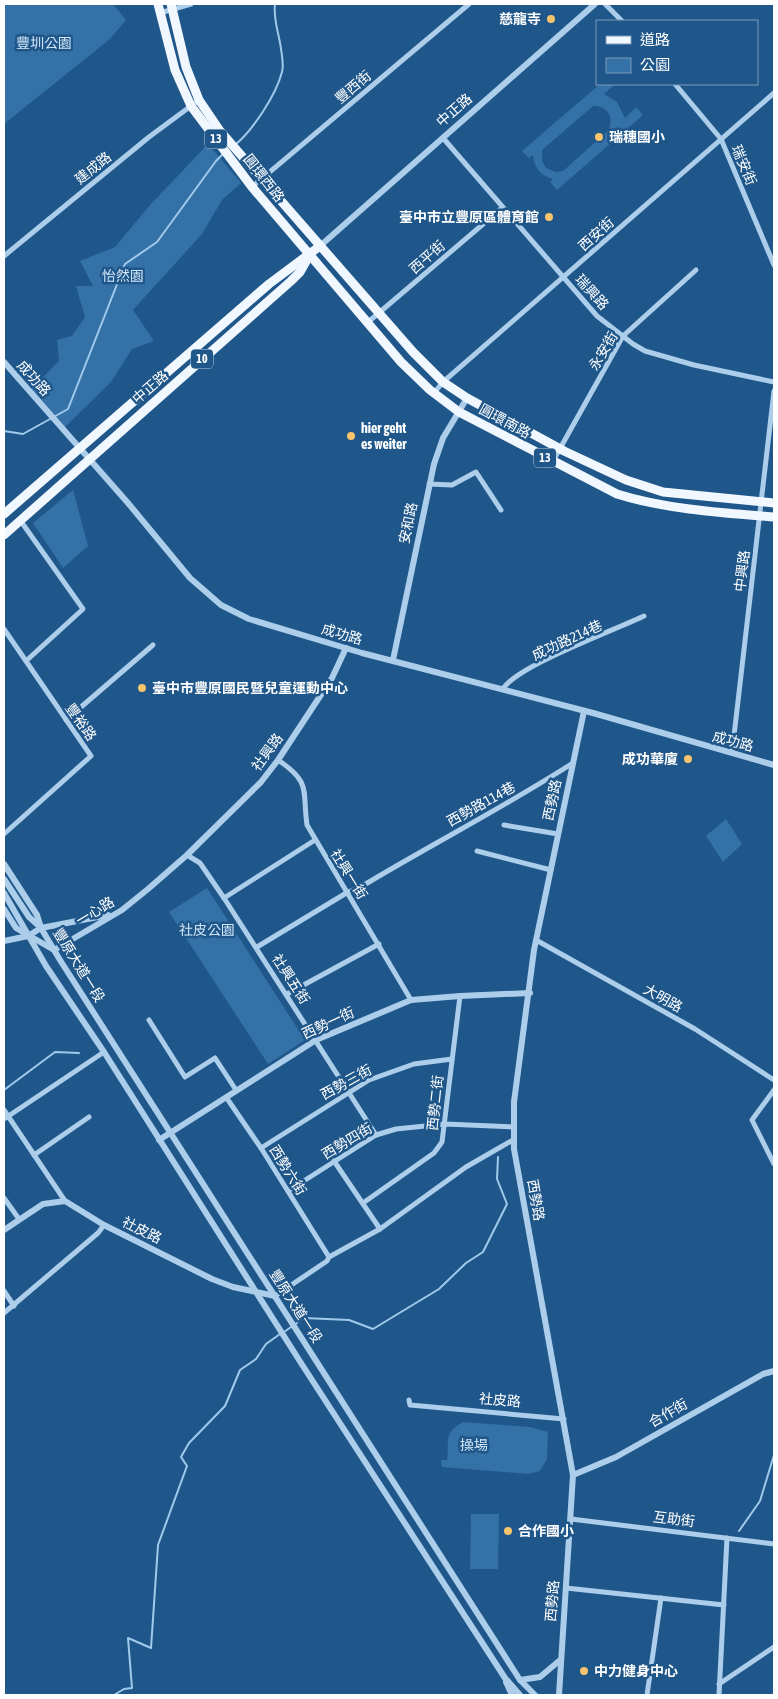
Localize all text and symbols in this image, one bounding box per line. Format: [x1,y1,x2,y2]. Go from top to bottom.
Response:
place label: 慈龍寺 [499,11,541,27]
marker: 慈龍寺 [545,13,557,25]
legend [596,20,758,85]
text: 道路 [640,31,670,48]
park label: 豐圳公園 [16,35,72,51]
text: 公園 [640,56,670,73]
street label: 豐西街 [332,67,374,107]
street label: 中正路 [433,90,475,130]
place label: 瑞穗國小 [609,129,665,145]
road number: 13 [205,130,227,148]
marker: 瑞穗國小 [593,131,605,143]
street label: 瑞安街 [728,143,760,187]
street label: 建成路 [72,149,114,187]
street label: 圓環西路 [240,151,288,205]
place label: 臺中市立豐原區體育館 [399,209,539,225]
marker: 臺中市立豐原區體育館 [543,211,555,223]
street label: 西安街 [575,214,617,254]
street label: 西平街 [406,237,448,277]
park label: 怡然園 [102,268,144,284]
street label: 瑞興路 [572,271,612,313]
street label: 永安街 [585,329,621,373]
road number: 10 [191,349,213,368]
street label: 成功路 [14,357,54,399]
street label: 中正路 [129,367,171,407]
street label: 圓環南路 [477,401,533,441]
place label: hier geht es weiter [361,420,407,452]
marker: hier geht es weiter [345,430,357,442]
road number: 13 [534,448,556,468]
street label: 安和路 [396,501,420,545]
street label: 中興路 [732,549,752,593]
street label: 成功路214巷 [529,617,605,663]
street label: 成功路 [320,621,364,647]
place label: 臺中市豐原國民暨兒童運動中心 [152,680,348,696]
marker: 臺中市豐原國民暨兒童運動中心 [136,682,148,694]
street label: 豐裕路 [62,700,100,744]
street label: 成功路 [711,728,755,754]
street label: 社興路 [248,730,286,774]
place label: 成功華廈 [622,751,678,767]
marker: 成功華廈 [682,753,694,765]
street label: 西勢路 [540,778,564,822]
street label: 西勢路114巷 [444,779,518,829]
street label: 社興一街 [327,846,371,902]
street label: 一心路 [73,893,117,929]
park label: 社皮公園 [179,922,235,938]
street label: 豐原大道一段 [50,925,108,1005]
street label: 社興五街 [269,951,313,1007]
street label: 大明路 [641,981,685,1015]
street label: 西勢一街 [299,1004,357,1042]
street label: 西勢三街 [318,1061,374,1103]
street label: 西勢二街 [424,1074,446,1132]
street label: 西勢四街 [319,1120,375,1162]
street label: 西勢六街 [266,1142,310,1198]
street label: 西勢路 [524,1178,548,1222]
street label: 社皮路 [120,1214,164,1246]
street label: 豐原大道一段 [266,1266,326,1346]
street label: 社皮路 [478,1390,522,1410]
street label: 合作街 [646,1396,690,1430]
park label: 操場 [460,1437,488,1453]
street label: 互助街 [652,1509,696,1529]
place label: 合作國小 [518,1523,574,1539]
marker: 合作國小 [502,1525,514,1537]
street label: 西勢路 [542,1579,562,1623]
place label: 中力健身中心 [594,1663,678,1679]
marker: 中力健身中心 [578,1665,590,1677]

